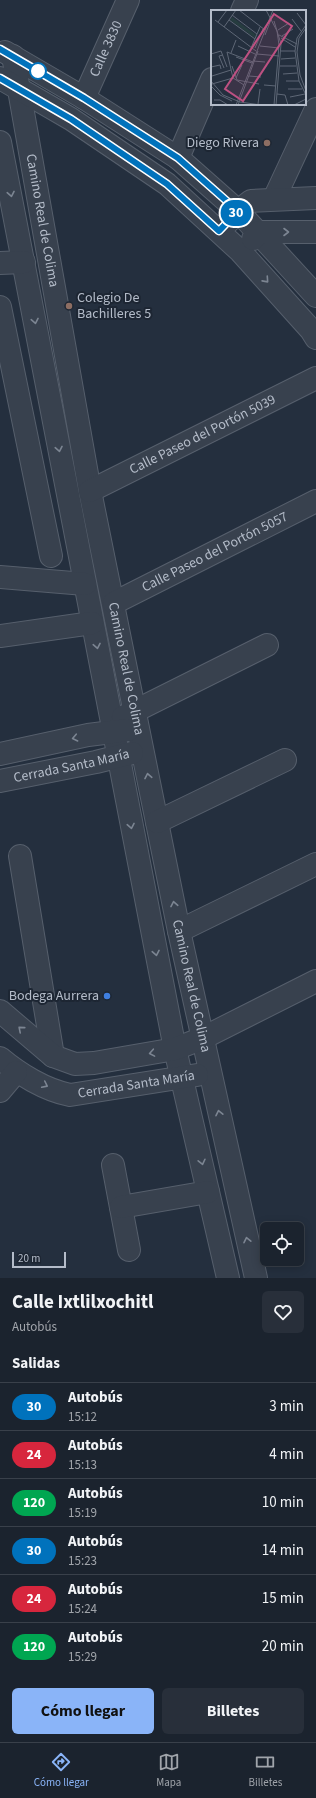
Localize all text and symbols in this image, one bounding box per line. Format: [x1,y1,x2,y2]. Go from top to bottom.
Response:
inset map [211,10,306,105]
street label: Calle 3830 [85,17,128,80]
unlabelled marker [29,62,47,80]
place label: Diego Rivera [186,133,259,153]
marker: Diego Rivera [262,138,272,148]
street label: Camino Real de Colima [20,152,64,289]
one-way arrow [6,191,14,197]
line badge: 30 [218,200,254,226]
text: 30 [229,203,243,223]
one-way arrow [283,228,289,236]
one-way arrow [262,275,269,283]
place label: Colegio De Bachilleres 5 [77,288,151,324]
marker: Colegio De Bachilleres 5 [64,301,74,311]
one-way arrow [31,318,39,325]
street label: Calle Paseo del Portón 5039 [126,390,279,480]
one-way arrow [55,446,63,452]
street label: Calle Paseo del Portón 5057 [138,507,291,597]
street label: Camino Real de Colima [103,600,149,737]
one-way arrow [92,643,100,649]
one-way arrow [71,734,78,742]
street label: Cerrada Santa María [12,744,132,788]
one-way arrow [145,773,153,780]
one-way arrow [127,822,135,829]
one-way arrow [170,901,178,907]
street label: Camino Real de Colima [167,918,216,1054]
one-way arrow [152,950,160,956]
place label: Bodega Aurrera [9,986,99,1006]
marker: Bodega Aurrera [102,991,112,1001]
one-way arrow [18,1026,25,1033]
one-way arrow [149,1048,155,1057]
street label: Cerrada Santa María [76,1065,196,1104]
one-way arrow [40,1081,48,1088]
one-way arrow [216,1110,224,1116]
one-way arrow [197,1159,205,1165]
map controls [260,1222,304,1266]
button: locate [260,1222,304,1266]
one-way arrow [244,1237,252,1243]
scale bar [12,1250,66,1269]
text: 20 m [18,1251,40,1266]
text: Calle Ixtlilxochitl [12,1289,153,1316]
button: heart [262,1291,304,1333]
text: Autobús [12,1318,57,1336]
text: Salidas [12,1353,60,1374]
text: Autobús [68,1387,123,1408]
text: 3 min [269,1396,304,1417]
text: 30 [27,1397,41,1417]
text: 15:12 [68,1408,97,1426]
text: Autobús [68,1435,123,1456]
text: 4 min [269,1444,304,1465]
text: 24 [27,1445,41,1465]
text: 15:13 [68,1456,97,1474]
text: Autobús [68,1483,123,1504]
text: 10 min [262,1492,304,1513]
text: 120 [23,1493,45,1513]
text: 15:19 [68,1504,97,1522]
text: Autobús [68,1531,123,1552]
text: 14 min [262,1540,304,1561]
text: 30 [27,1541,41,1561]
text: 15:23 [68,1552,97,1570]
text: Autobús [68,1579,123,1600]
text: 15 min [262,1588,304,1609]
text: 24 [27,1589,41,1609]
text: 15:24 [68,1600,97,1618]
text: Autobús [68,1627,123,1648]
text: 20 min [262,1636,304,1657]
text: 120 [23,1637,45,1657]
text: 15:29 [68,1648,97,1666]
button: Cómo llegar [12,1688,154,1734]
button: Billetes [162,1688,304,1734]
tab: Cómo llegar [34,1751,89,1790]
tab: Mapa [156,1751,181,1790]
tab: Billetes [249,1751,282,1790]

